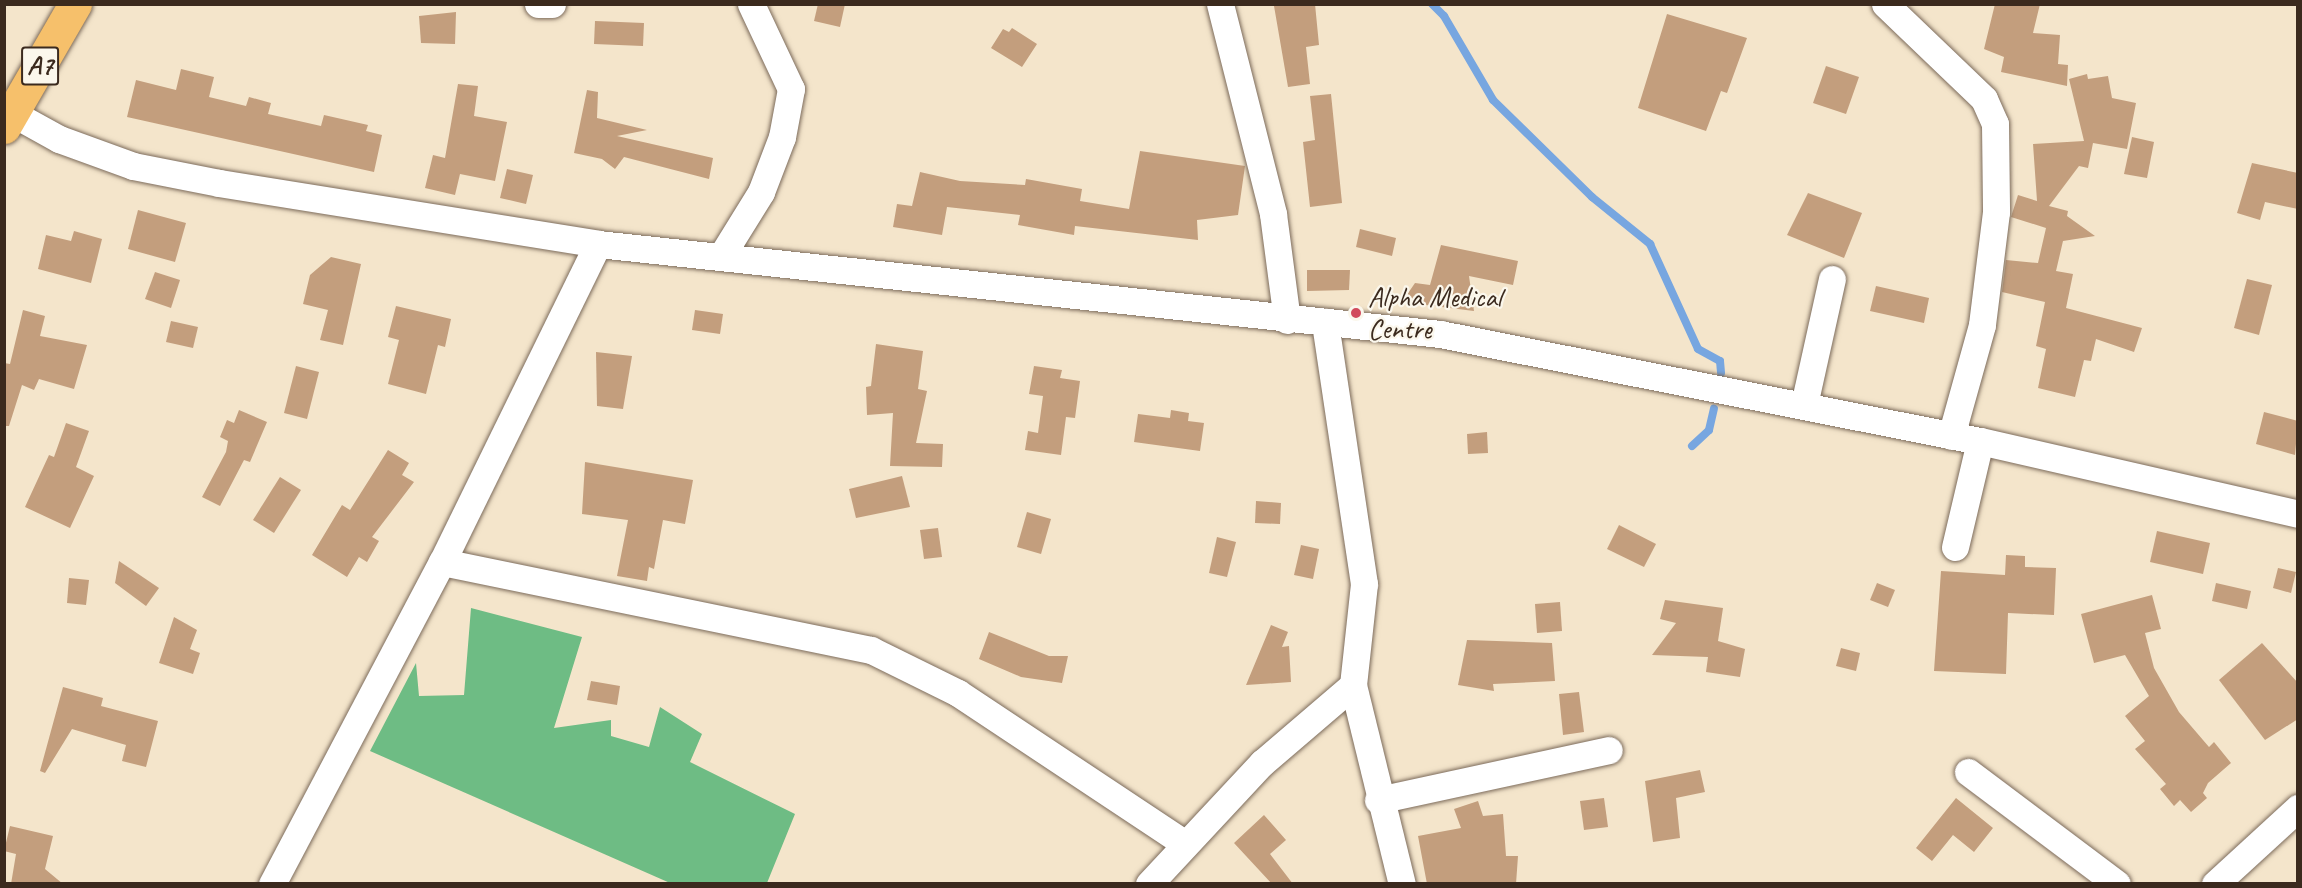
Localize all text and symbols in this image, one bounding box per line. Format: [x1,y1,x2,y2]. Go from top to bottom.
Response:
road number: A7 [20,42,60,90]
place label: Alpha Medical Centre [1368,280,1501,346]
marker: Alpha Medical Centre [1349,306,1363,320]

